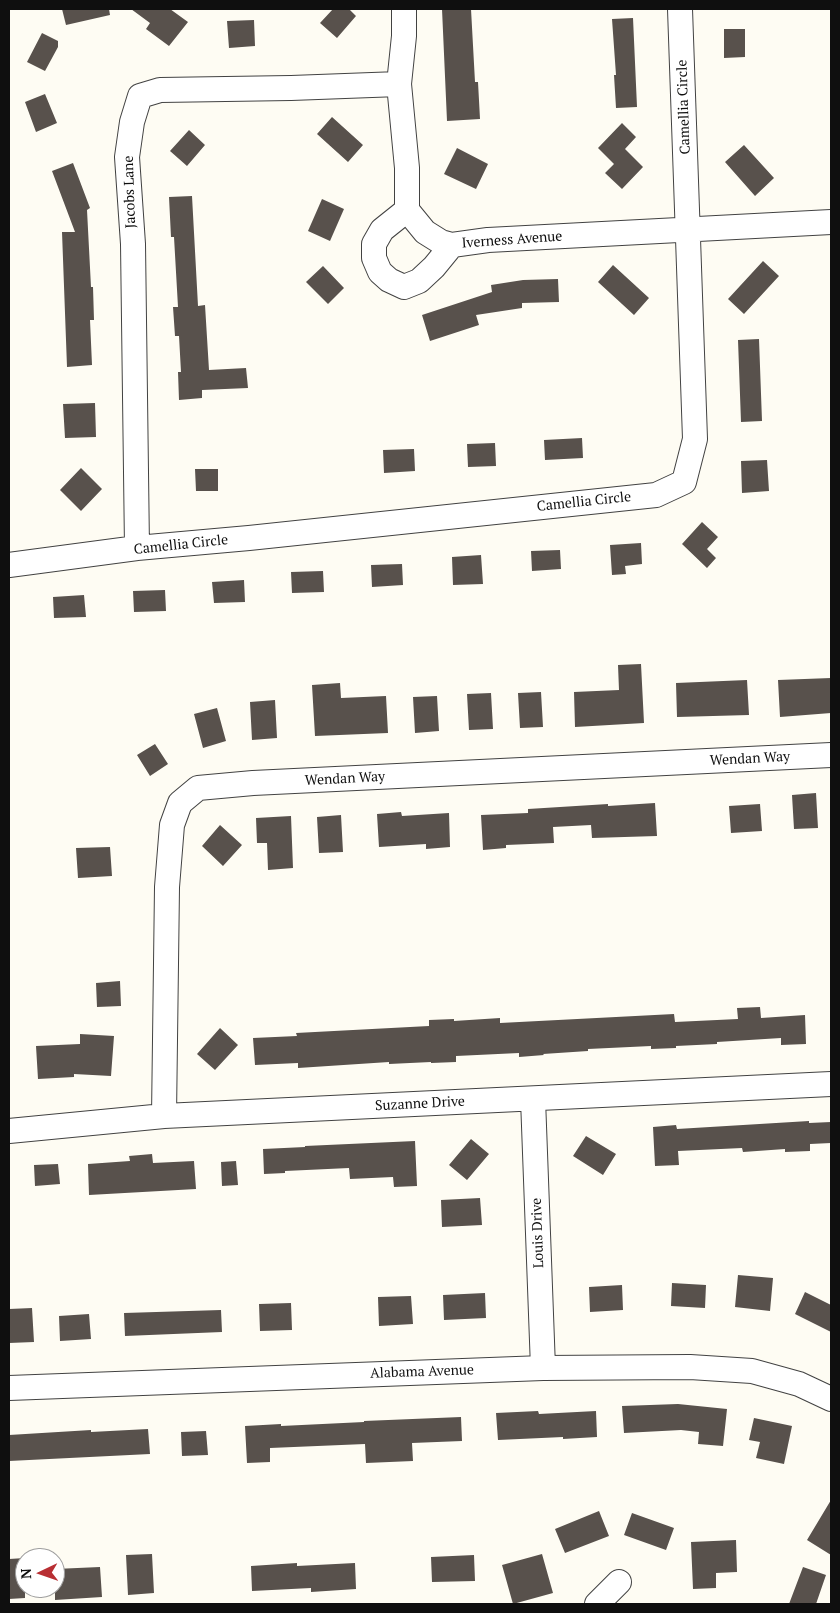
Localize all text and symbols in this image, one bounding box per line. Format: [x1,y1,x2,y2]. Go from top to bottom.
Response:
street label: Camellia Circle [674,59,694,155]
street label: Jacobs Lane [120,155,140,229]
street label: Iverness Avenue [461,228,563,252]
street label: Camellia Circle [536,489,632,515]
street label: Camellia Circle [133,532,229,558]
street label: Wendan Way [709,749,791,769]
street label: Wendan Way [304,769,386,789]
street label: Suzanne Drive [375,1093,465,1115]
street label: Louis Drive [528,1197,548,1269]
street label: Alabama Avenue [370,1362,474,1382]
north arrow [15,1548,65,1598]
text: N [16,1568,35,1580]

